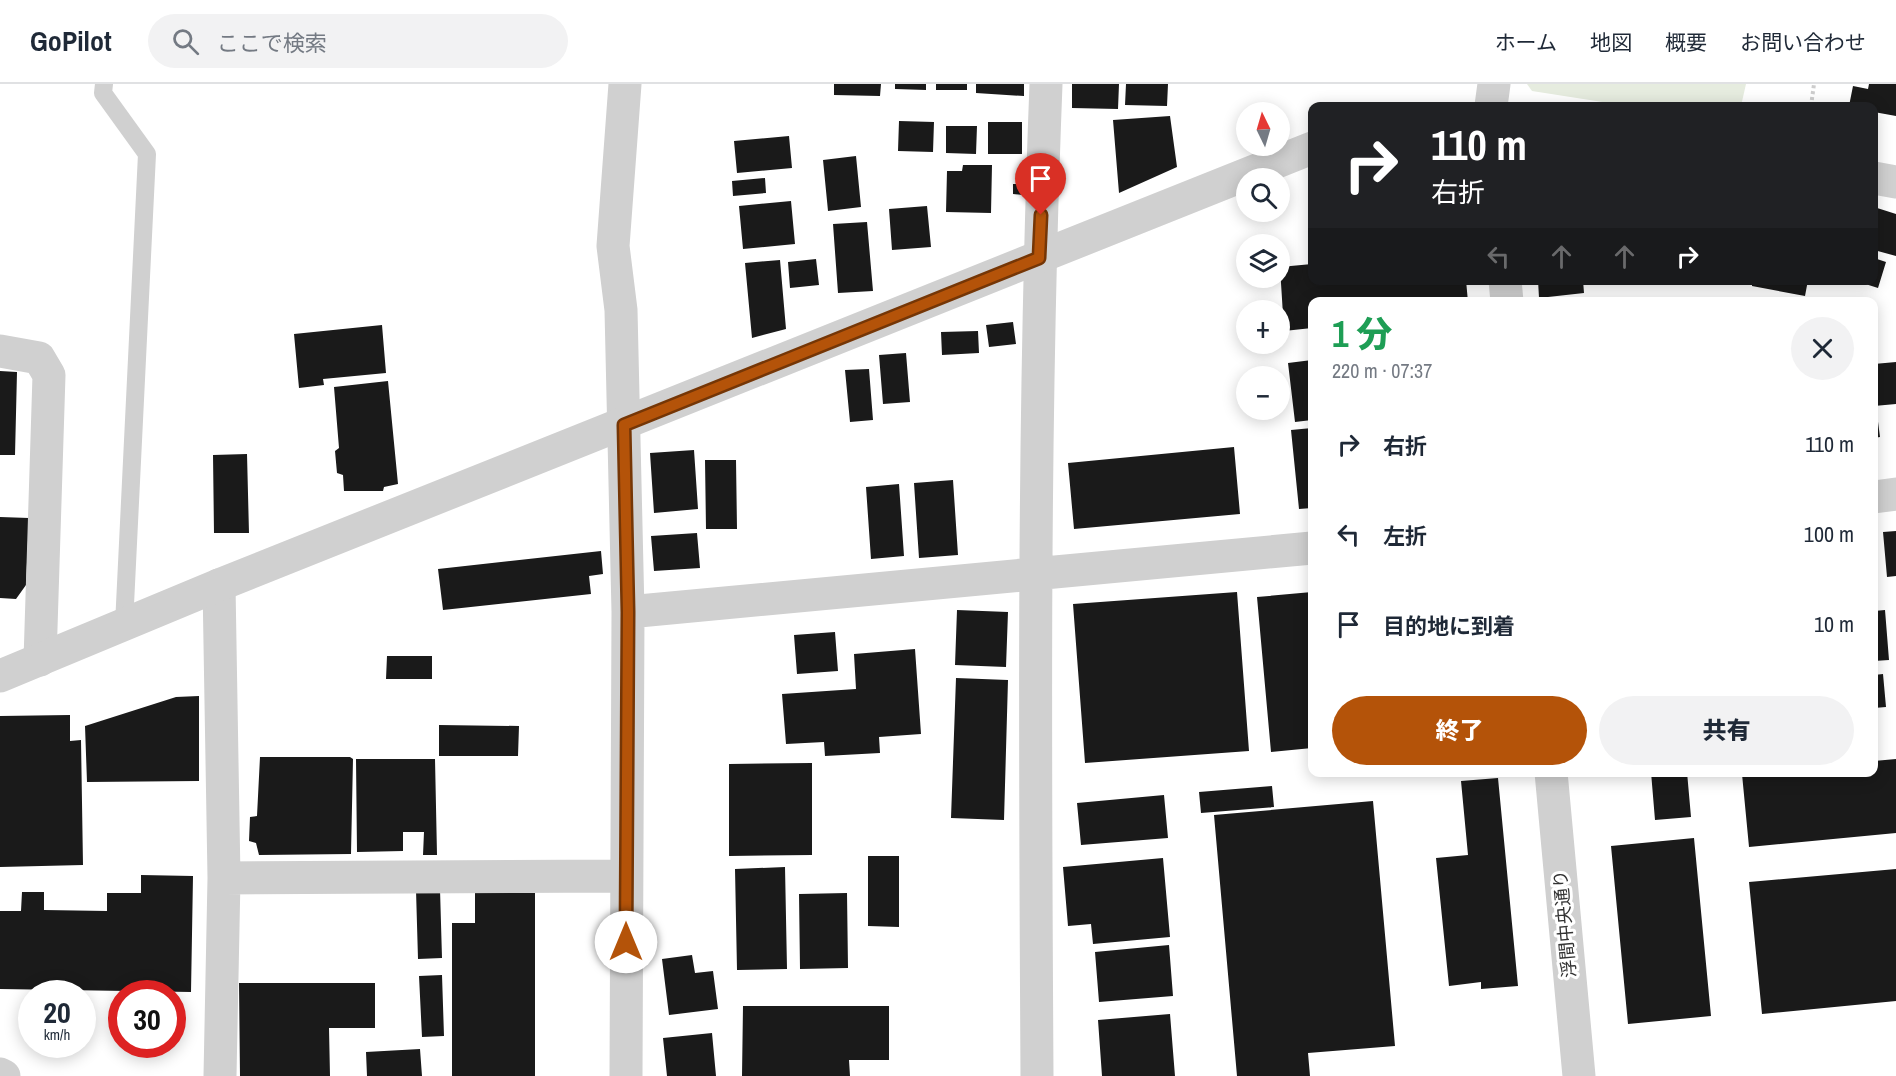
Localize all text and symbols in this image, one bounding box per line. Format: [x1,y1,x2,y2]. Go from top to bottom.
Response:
search box [148,14,568,68]
text: GoPilot [30,22,112,60]
icon: search [169,25,202,58]
text: ここで検索 [217,28,327,58]
text: ホーム [1495,28,1557,57]
text: 地図 [1590,28,1632,57]
text: 概要 [1665,28,1707,57]
text: お問い合わせ [1740,28,1866,57]
north arrow [1236,102,1290,156]
map controls [1236,102,1290,420]
text: 110 m [1431,117,1527,173]
icon: right [1332,126,1410,204]
pin [1015,153,1066,215]
icon: arrive [1024,162,1057,195]
button: search [1236,168,1290,222]
text: 右折 [1431,174,1485,210]
button: layers [1236,234,1290,288]
icon: left [1482,240,1515,273]
icon: ahead [1545,240,1578,273]
icon: ahead [1608,240,1641,273]
icon: right [1671,240,1704,273]
button: + [1236,300,1290,354]
text: 1 分 [1332,310,1393,358]
button: close [1791,317,1854,380]
text: 220 m · 07:37 [1332,357,1432,384]
button: − [1236,366,1290,420]
icon: right [1332,428,1365,461]
text: 110 m [1805,429,1854,459]
text: 右折 [1383,431,1427,461]
icon: left [1332,518,1365,551]
text: 100 m [1804,519,1854,549]
text: 左折 [1383,521,1427,551]
icon: arrive [1332,608,1365,641]
text: 10 m [1814,609,1854,639]
text: 目的地に到着 [1383,611,1515,641]
button: 終了 [1332,696,1587,765]
button: 共有 [1599,696,1854,765]
street label: 浮間中央通り [1547,869,1582,979]
position arrow [594,910,658,974]
speed limit sign: 30 [108,980,186,1058]
text: 20 [43,992,71,1032]
text: km/h [44,1024,70,1045]

